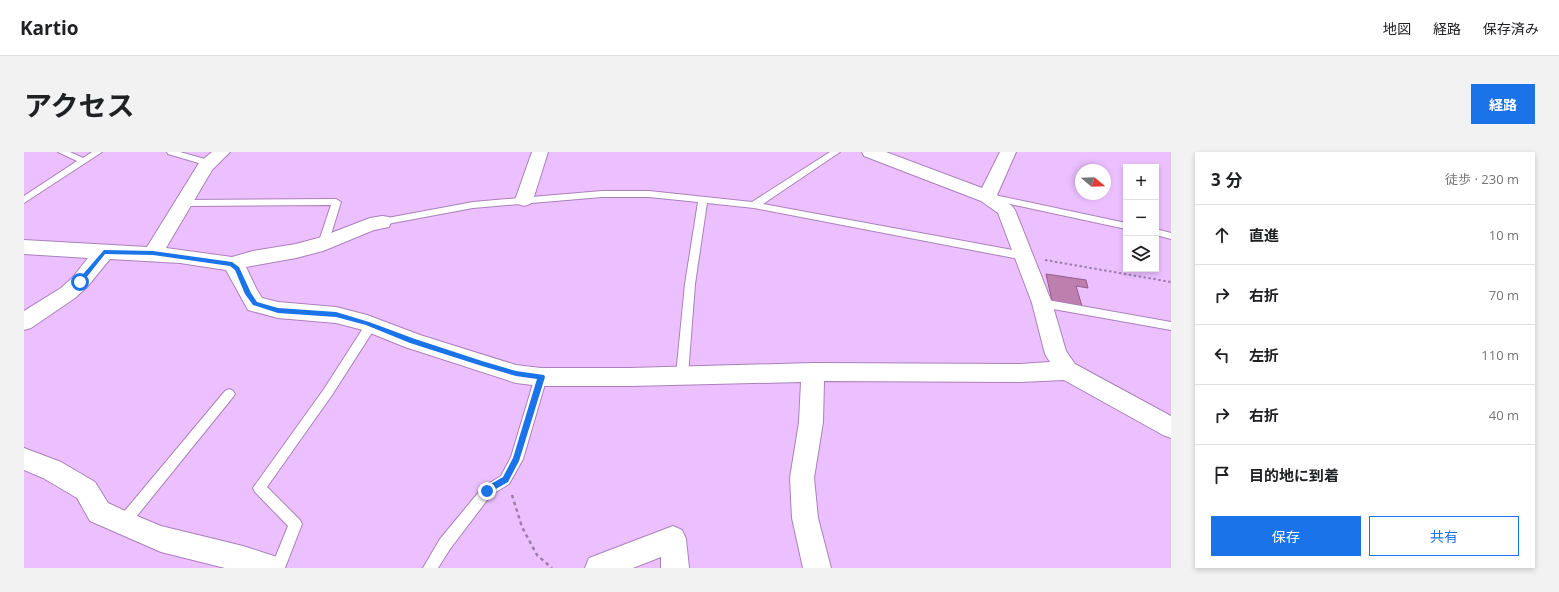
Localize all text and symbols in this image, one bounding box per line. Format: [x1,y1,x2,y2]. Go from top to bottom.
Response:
text: Kartio [20,15,79,41]
text: 地図 [1383,19,1411,38]
text: 経路 [1433,19,1461,38]
text: 保存済み [1483,19,1539,38]
button: 経路 [1471,84,1535,124]
text: アクセス [24,86,135,124]
north arrow [1075,164,1111,200]
map controls [1123,164,1159,272]
button: + [1123,164,1159,200]
text: 3 分 [1211,168,1242,191]
text: 徒歩 · 230 m [1445,170,1519,188]
button: − [1123,200,1159,236]
icon: ahead [1211,224,1233,246]
text: 直進 [1249,225,1279,245]
text: 10 m [1489,226,1519,244]
button: layers [1123,236,1159,272]
route start [71,273,89,291]
icon: right [1211,284,1233,306]
text: 右折 [1249,285,1279,305]
text: 70 m [1489,286,1519,304]
icon: left [1211,344,1233,366]
text: 左折 [1249,345,1279,365]
text: 110 m [1481,346,1519,364]
icon: right [1211,404,1233,426]
text: 右折 [1249,405,1279,425]
text: 40 m [1489,406,1519,424]
icon: arrive [1211,464,1233,486]
text: 目的地に到着 [1249,465,1339,485]
route end [478,482,496,500]
button: 保存 [1211,516,1361,556]
button: 共有 [1369,516,1519,556]

